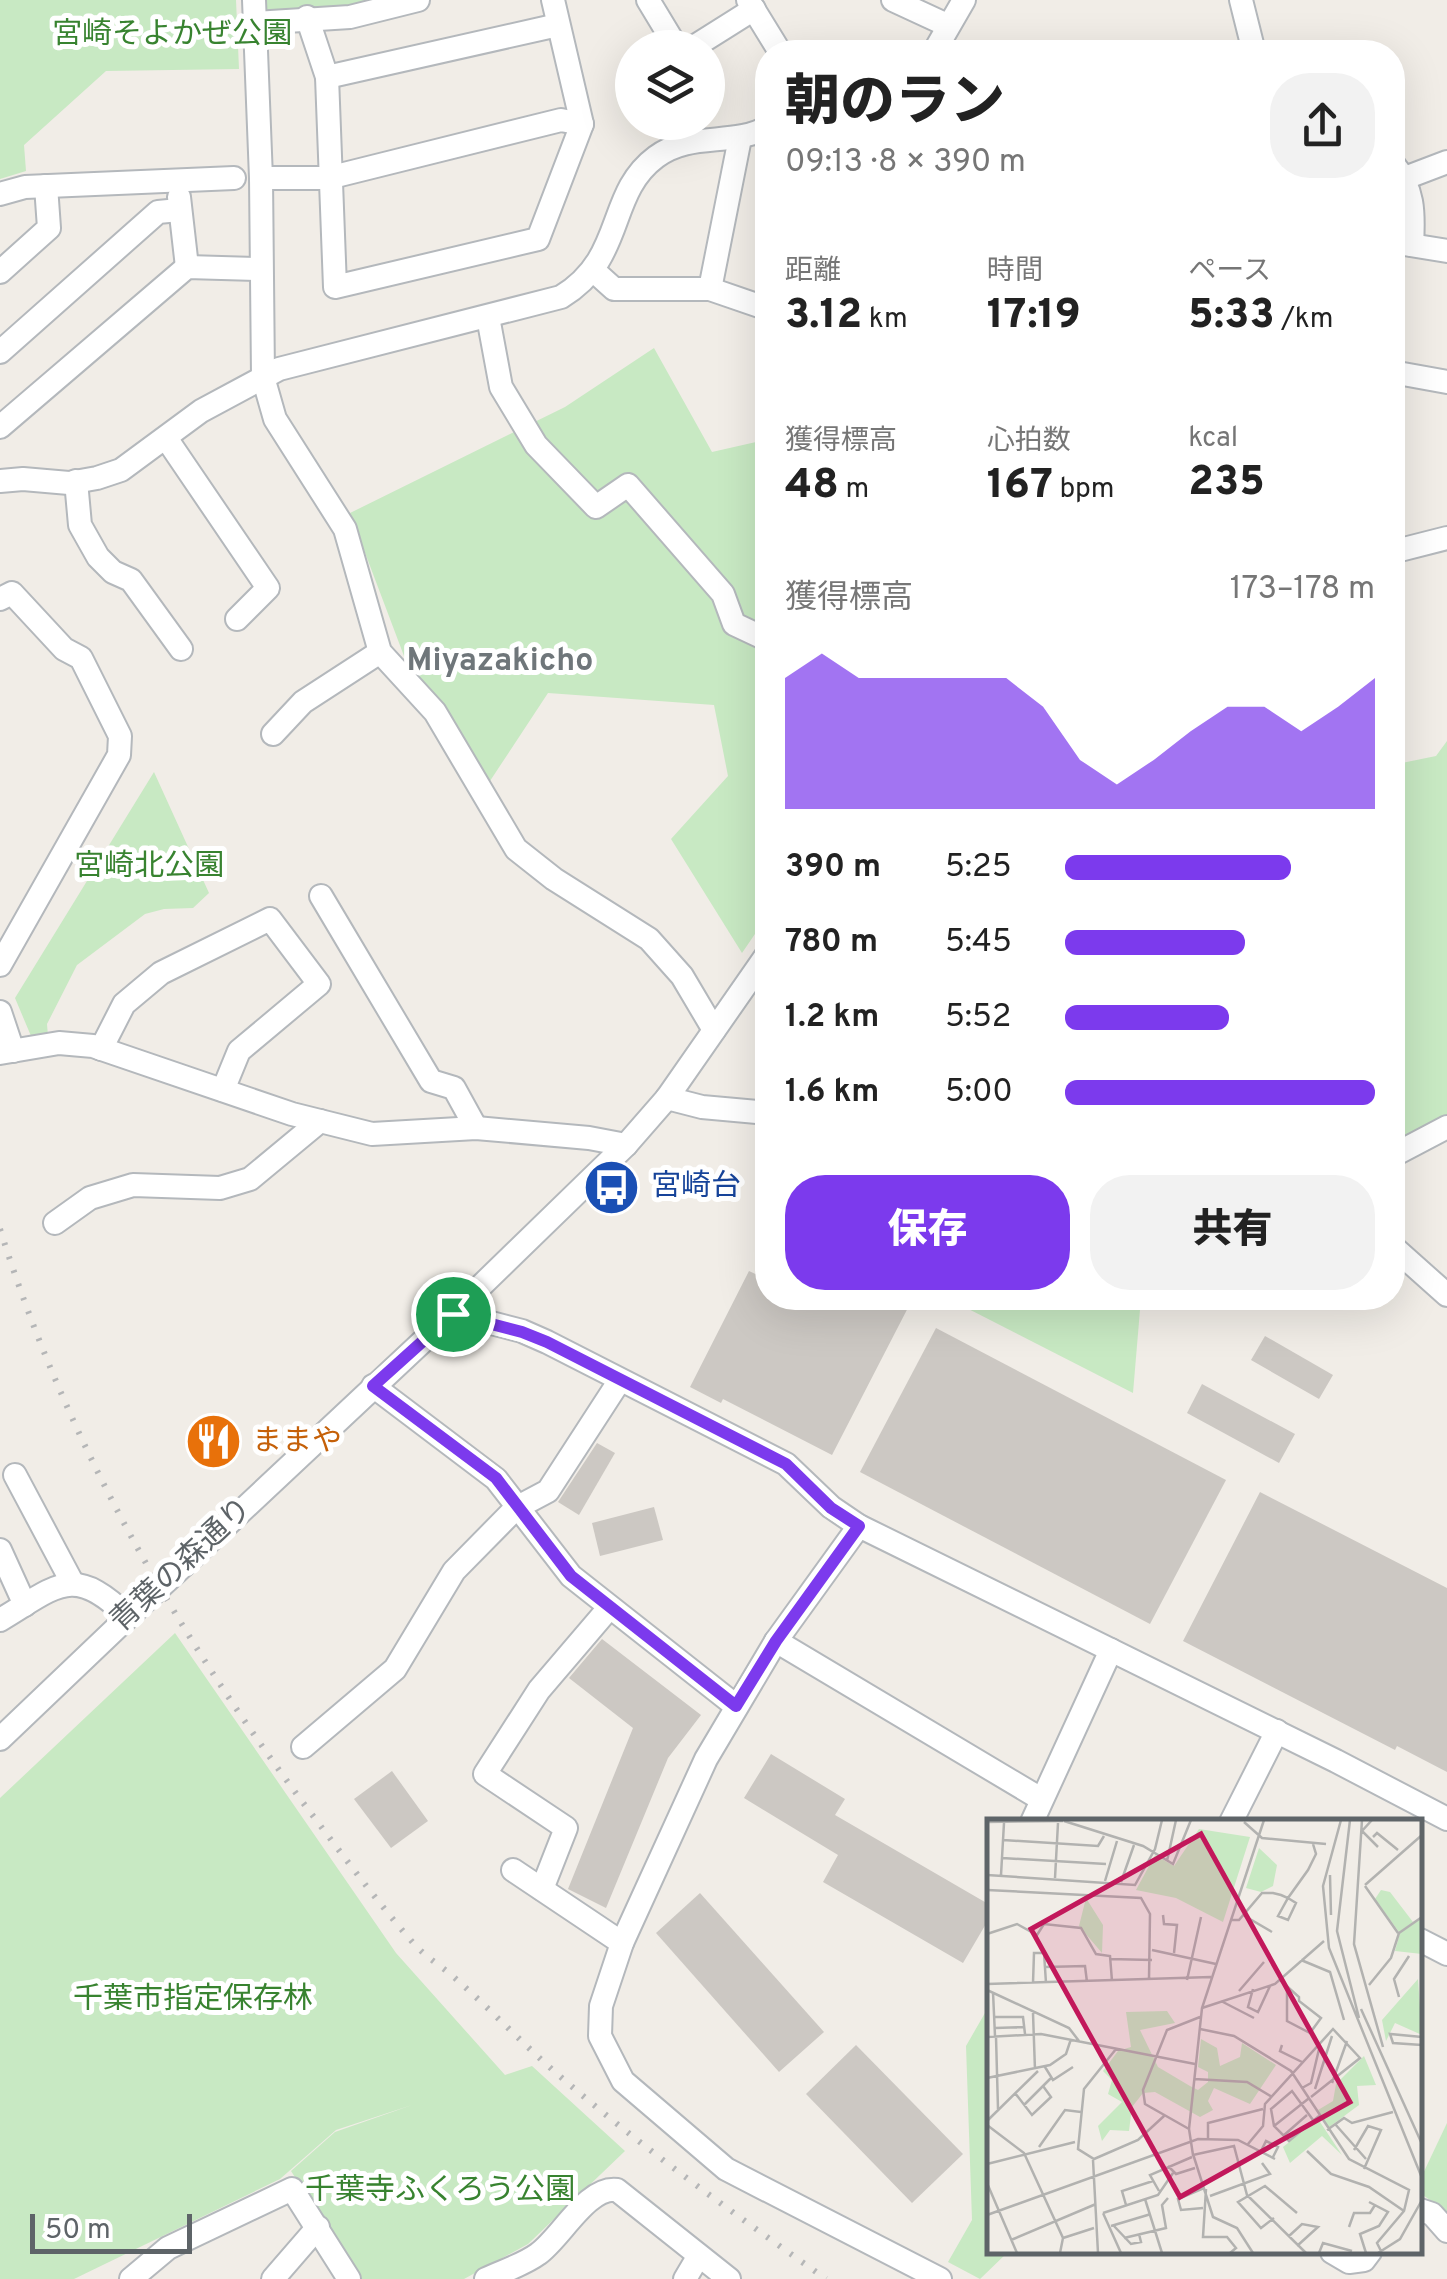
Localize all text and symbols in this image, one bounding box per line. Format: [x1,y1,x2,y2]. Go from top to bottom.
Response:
park label: 宮崎そよかぜ公園 [52,17,292,54]
map controls [615,30,725,140]
button: layers [615,30,725,140]
text: 朝のラン [785,70,1005,140]
button: share [1270,73,1375,178]
text: 09:13 · 8 × 390 m [785,143,1026,183]
text: 距離 [785,254,841,290]
text: 時間 [987,254,1043,290]
text: ペース [1188,254,1271,290]
text: 3.12 [785,290,862,343]
text: 17:19 [987,290,1081,343]
text: 5:33 [1188,290,1275,343]
text: km [862,302,908,338]
text: /km [1275,302,1333,338]
text: kcal [1188,421,1238,457]
text: 獲得標高 [785,424,897,460]
text: 心拍数 [987,424,1071,460]
text: 235 [1188,457,1265,510]
text: 48 [785,460,839,513]
text: 167 [987,460,1053,513]
text: m [839,472,869,508]
text: bpm [1053,472,1115,508]
text: 173–178 m [1230,570,1375,610]
text: 獲得標高 [785,579,913,619]
district label: Miyazakicho [407,642,593,682]
text: 390 m [785,848,881,888]
text: 5:25 [945,848,1012,888]
park label: 宮崎北公園 [74,849,224,886]
text: 780 m [785,923,878,963]
text: 5:45 [945,923,1012,963]
text: 1.2 km [785,998,879,1038]
text: 5:52 [945,998,1011,1038]
text: 1.6 km [785,1073,879,1113]
text: 5:00 [945,1073,1013,1113]
bus stop icon: 宮崎台 [582,1157,642,1217]
place label: 宮崎台 [651,1169,741,1206]
button: 保存 [785,1175,1070,1290]
button: 共有 [1090,1175,1375,1290]
pin [411,1272,496,1357]
icon: arrive [426,1287,481,1342]
restaurant icon: ままや [183,1412,243,1472]
place label: ままや [252,1424,342,1461]
street label: 青葉の森通り [104,1491,260,1641]
inset map [987,1819,1422,2254]
park label: 千葉市指定保存林 [73,1982,313,2019]
park label: 千葉寺ふくろう公園 [305,2173,575,2210]
scale bar [30,2209,192,2254]
text: 50 m [45,2213,111,2249]

